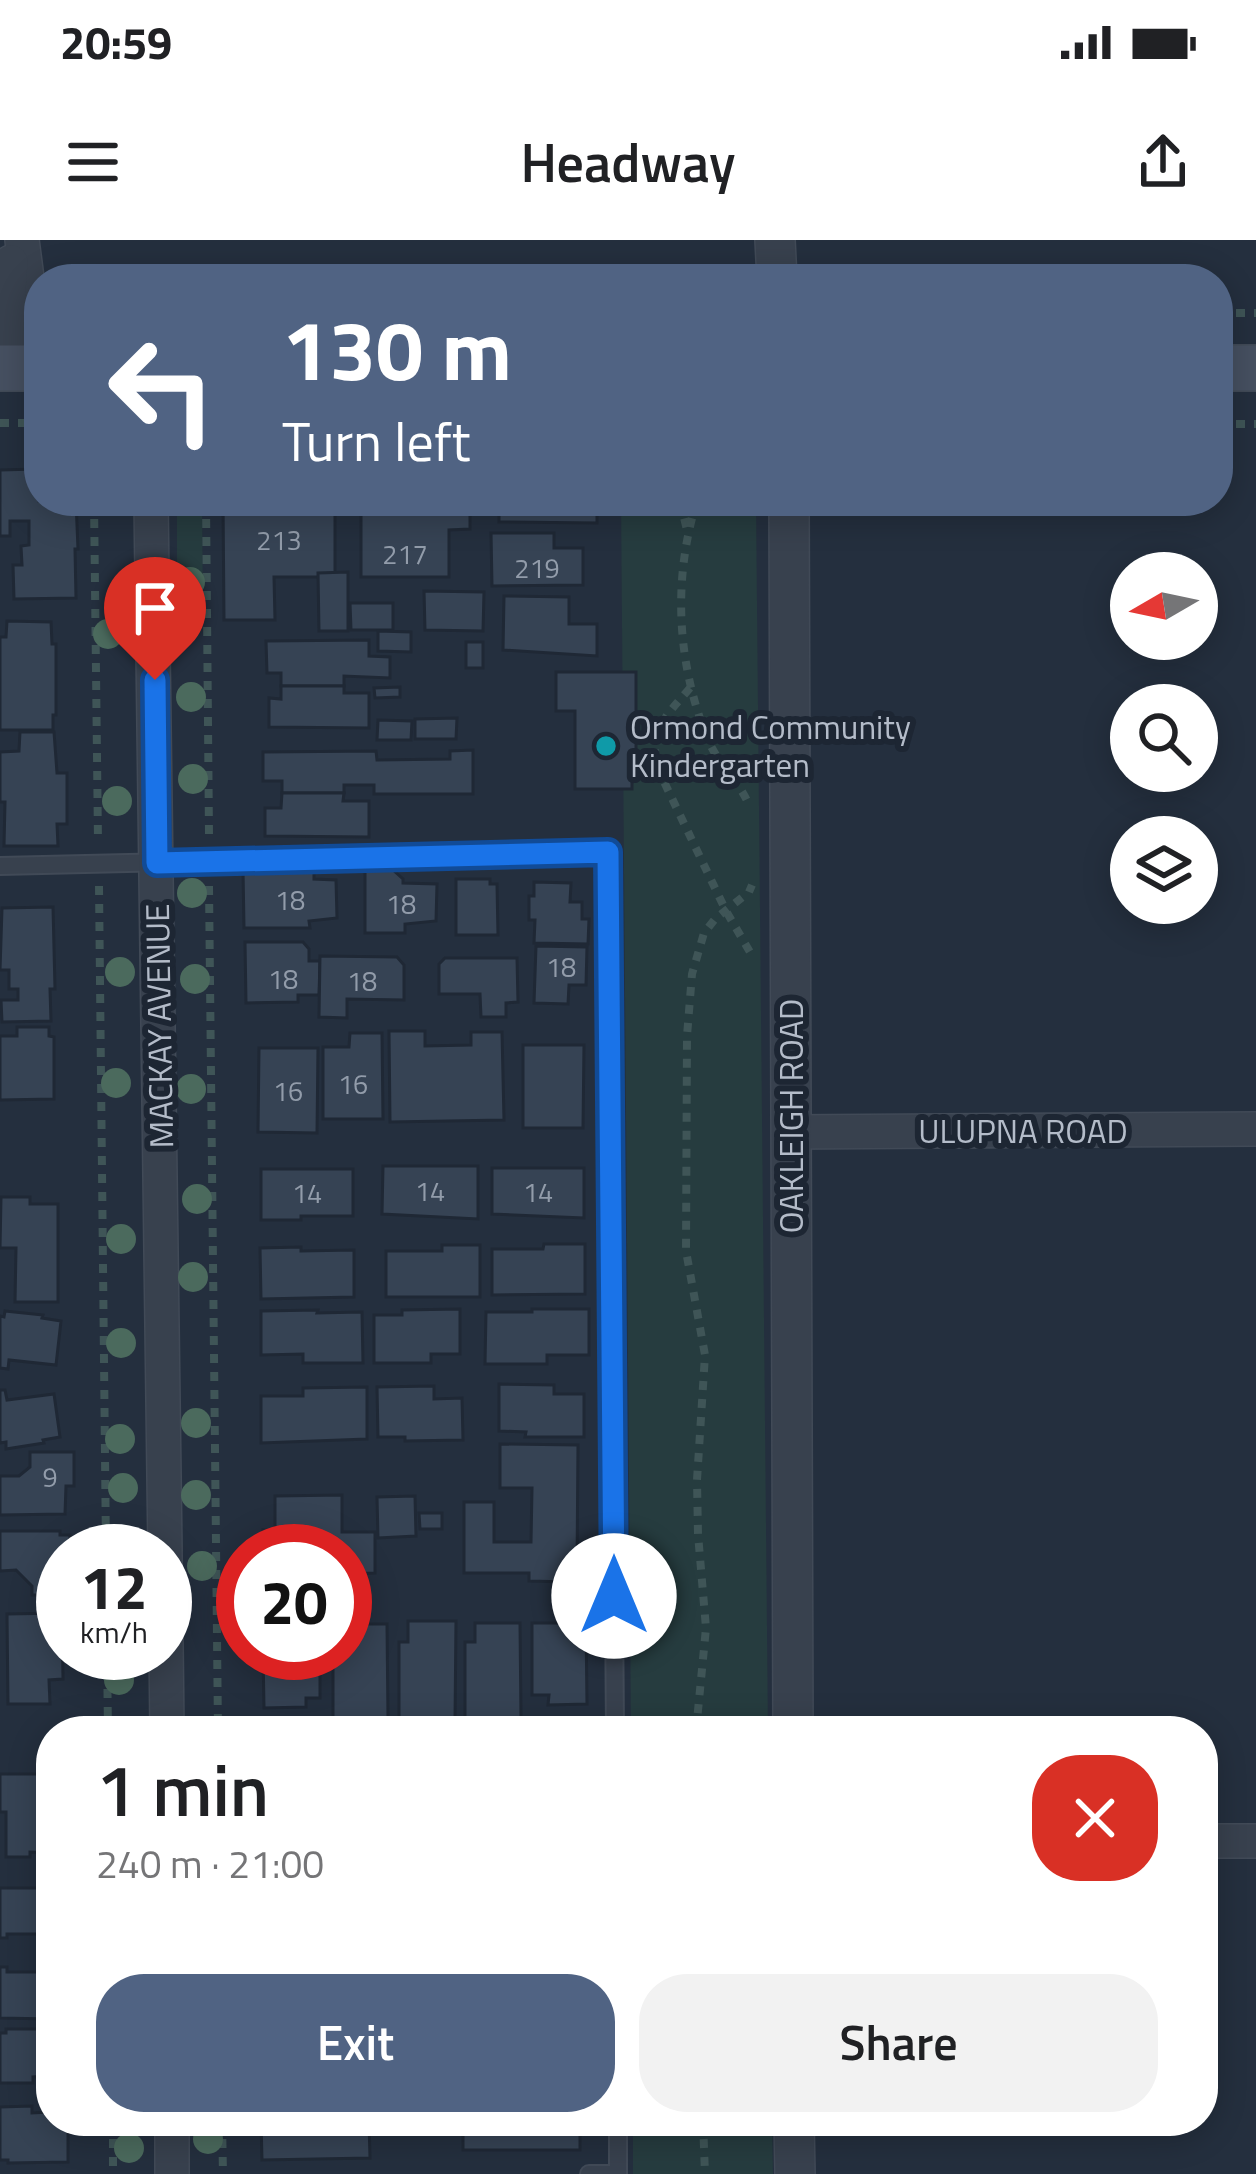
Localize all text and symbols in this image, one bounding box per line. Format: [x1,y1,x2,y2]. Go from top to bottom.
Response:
text: 20:59 [60,8,172,76]
text: Headway [520,121,736,203]
icon: menu [60,129,126,195]
icon: share [1130,129,1196,195]
text: 130 m [282,285,512,413]
icon: left [84,312,240,468]
text: Turn left [282,400,471,482]
house number: 213 [256,519,302,560]
house number: 217 [382,533,428,574]
house number: 219 [514,547,560,588]
north arrow [1110,552,1218,660]
map controls [1110,552,1218,924]
pin [104,557,206,680]
icon: arrive [122,575,188,641]
button: search [1110,684,1218,792]
place label: Ormond Community Kindergarten [630,702,911,790]
marker: Ormond Community Kindergarten [593,733,619,759]
button: layers [1110,816,1218,924]
house number: 18 [275,879,305,920]
house number: 18 [386,883,416,924]
street label: MACKAY AVENUE [132,903,186,1149]
house number: 18 [546,946,576,987]
house number: 18 [268,958,298,999]
house number: 18 [347,960,377,1001]
street label: OAKLEIGH ROAD [766,999,816,1233]
house number: 16 [338,1063,368,1104]
house number: 16 [273,1070,303,1111]
street label: ULUPNA ROAD [918,1106,1128,1156]
house number: 14 [415,1170,445,1211]
house number: 14 [523,1171,553,1212]
house number: 14 [292,1172,322,1213]
house number: 9 [42,1456,58,1497]
speed limit sign: 20 [216,1524,372,1680]
position arrow [551,1533,677,1659]
text: 12 [80,1541,148,1632]
text: km/h [80,1609,148,1655]
text: 1 min [96,1734,269,1844]
button: close [1032,1755,1158,1881]
text: 240 m · 21:00 [96,1834,324,1893]
button: Exit [96,1974,615,2112]
button: Share [639,1974,1158,2112]

